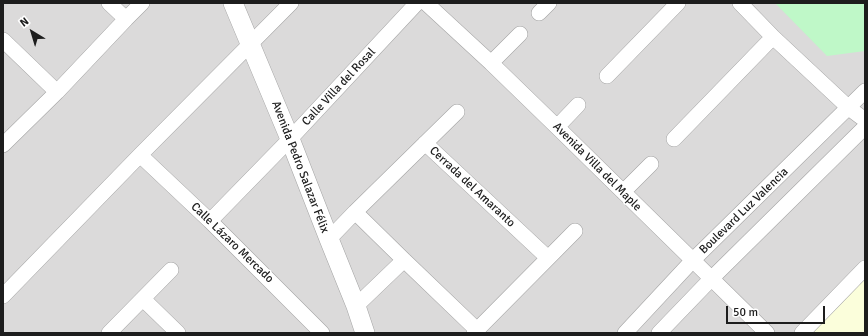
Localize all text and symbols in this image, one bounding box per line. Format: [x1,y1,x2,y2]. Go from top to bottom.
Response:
north arrow [12,12,52,52]
text: N [17,15,31,30]
street label: Calle Villa del Rosal [299,45,379,129]
street label: Avenida Pedro Salazar Félix [268,99,332,235]
street label: Avenida Villa del Maple [550,120,644,214]
street label: Cerrada del Amaranto [426,144,518,230]
street label: Boulevard Luz Valencia [696,165,792,257]
street label: Calle Lázaro Mercado [188,200,276,286]
scale bar [728,298,827,324]
text: 50 m [733,305,758,320]

